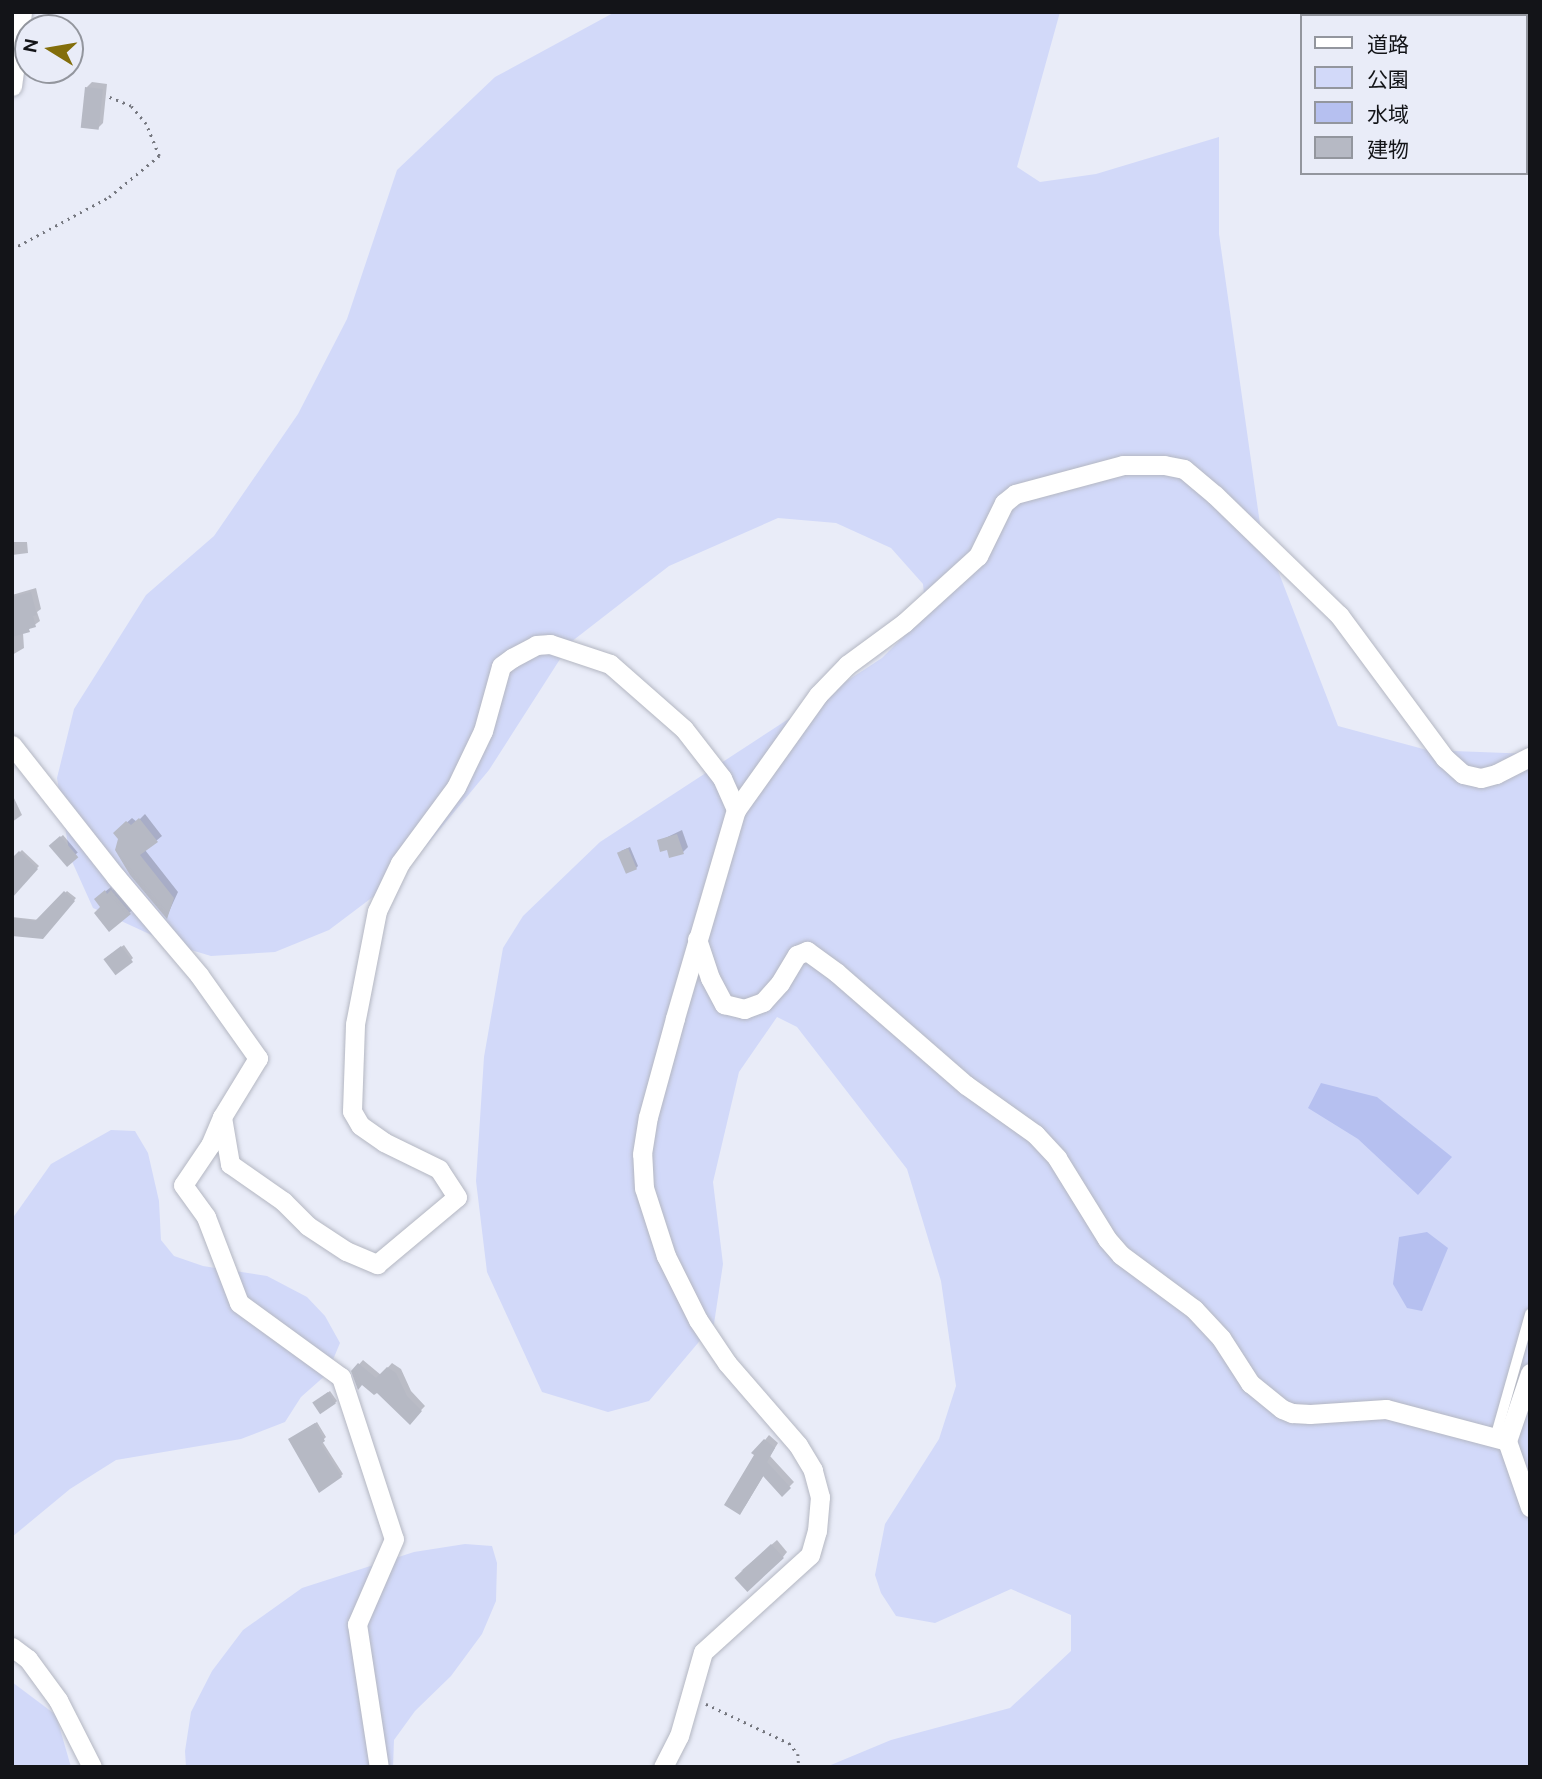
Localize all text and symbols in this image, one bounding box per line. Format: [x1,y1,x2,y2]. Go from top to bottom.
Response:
north arrow [14,14,84,84]
legend [1300,14,1528,175]
text: 道路 [1367,32,1409,56]
text: N [18,36,43,54]
text: 公園 [1367,67,1409,91]
text: 水域 [1367,102,1409,126]
text: 建物 [1367,137,1409,161]

